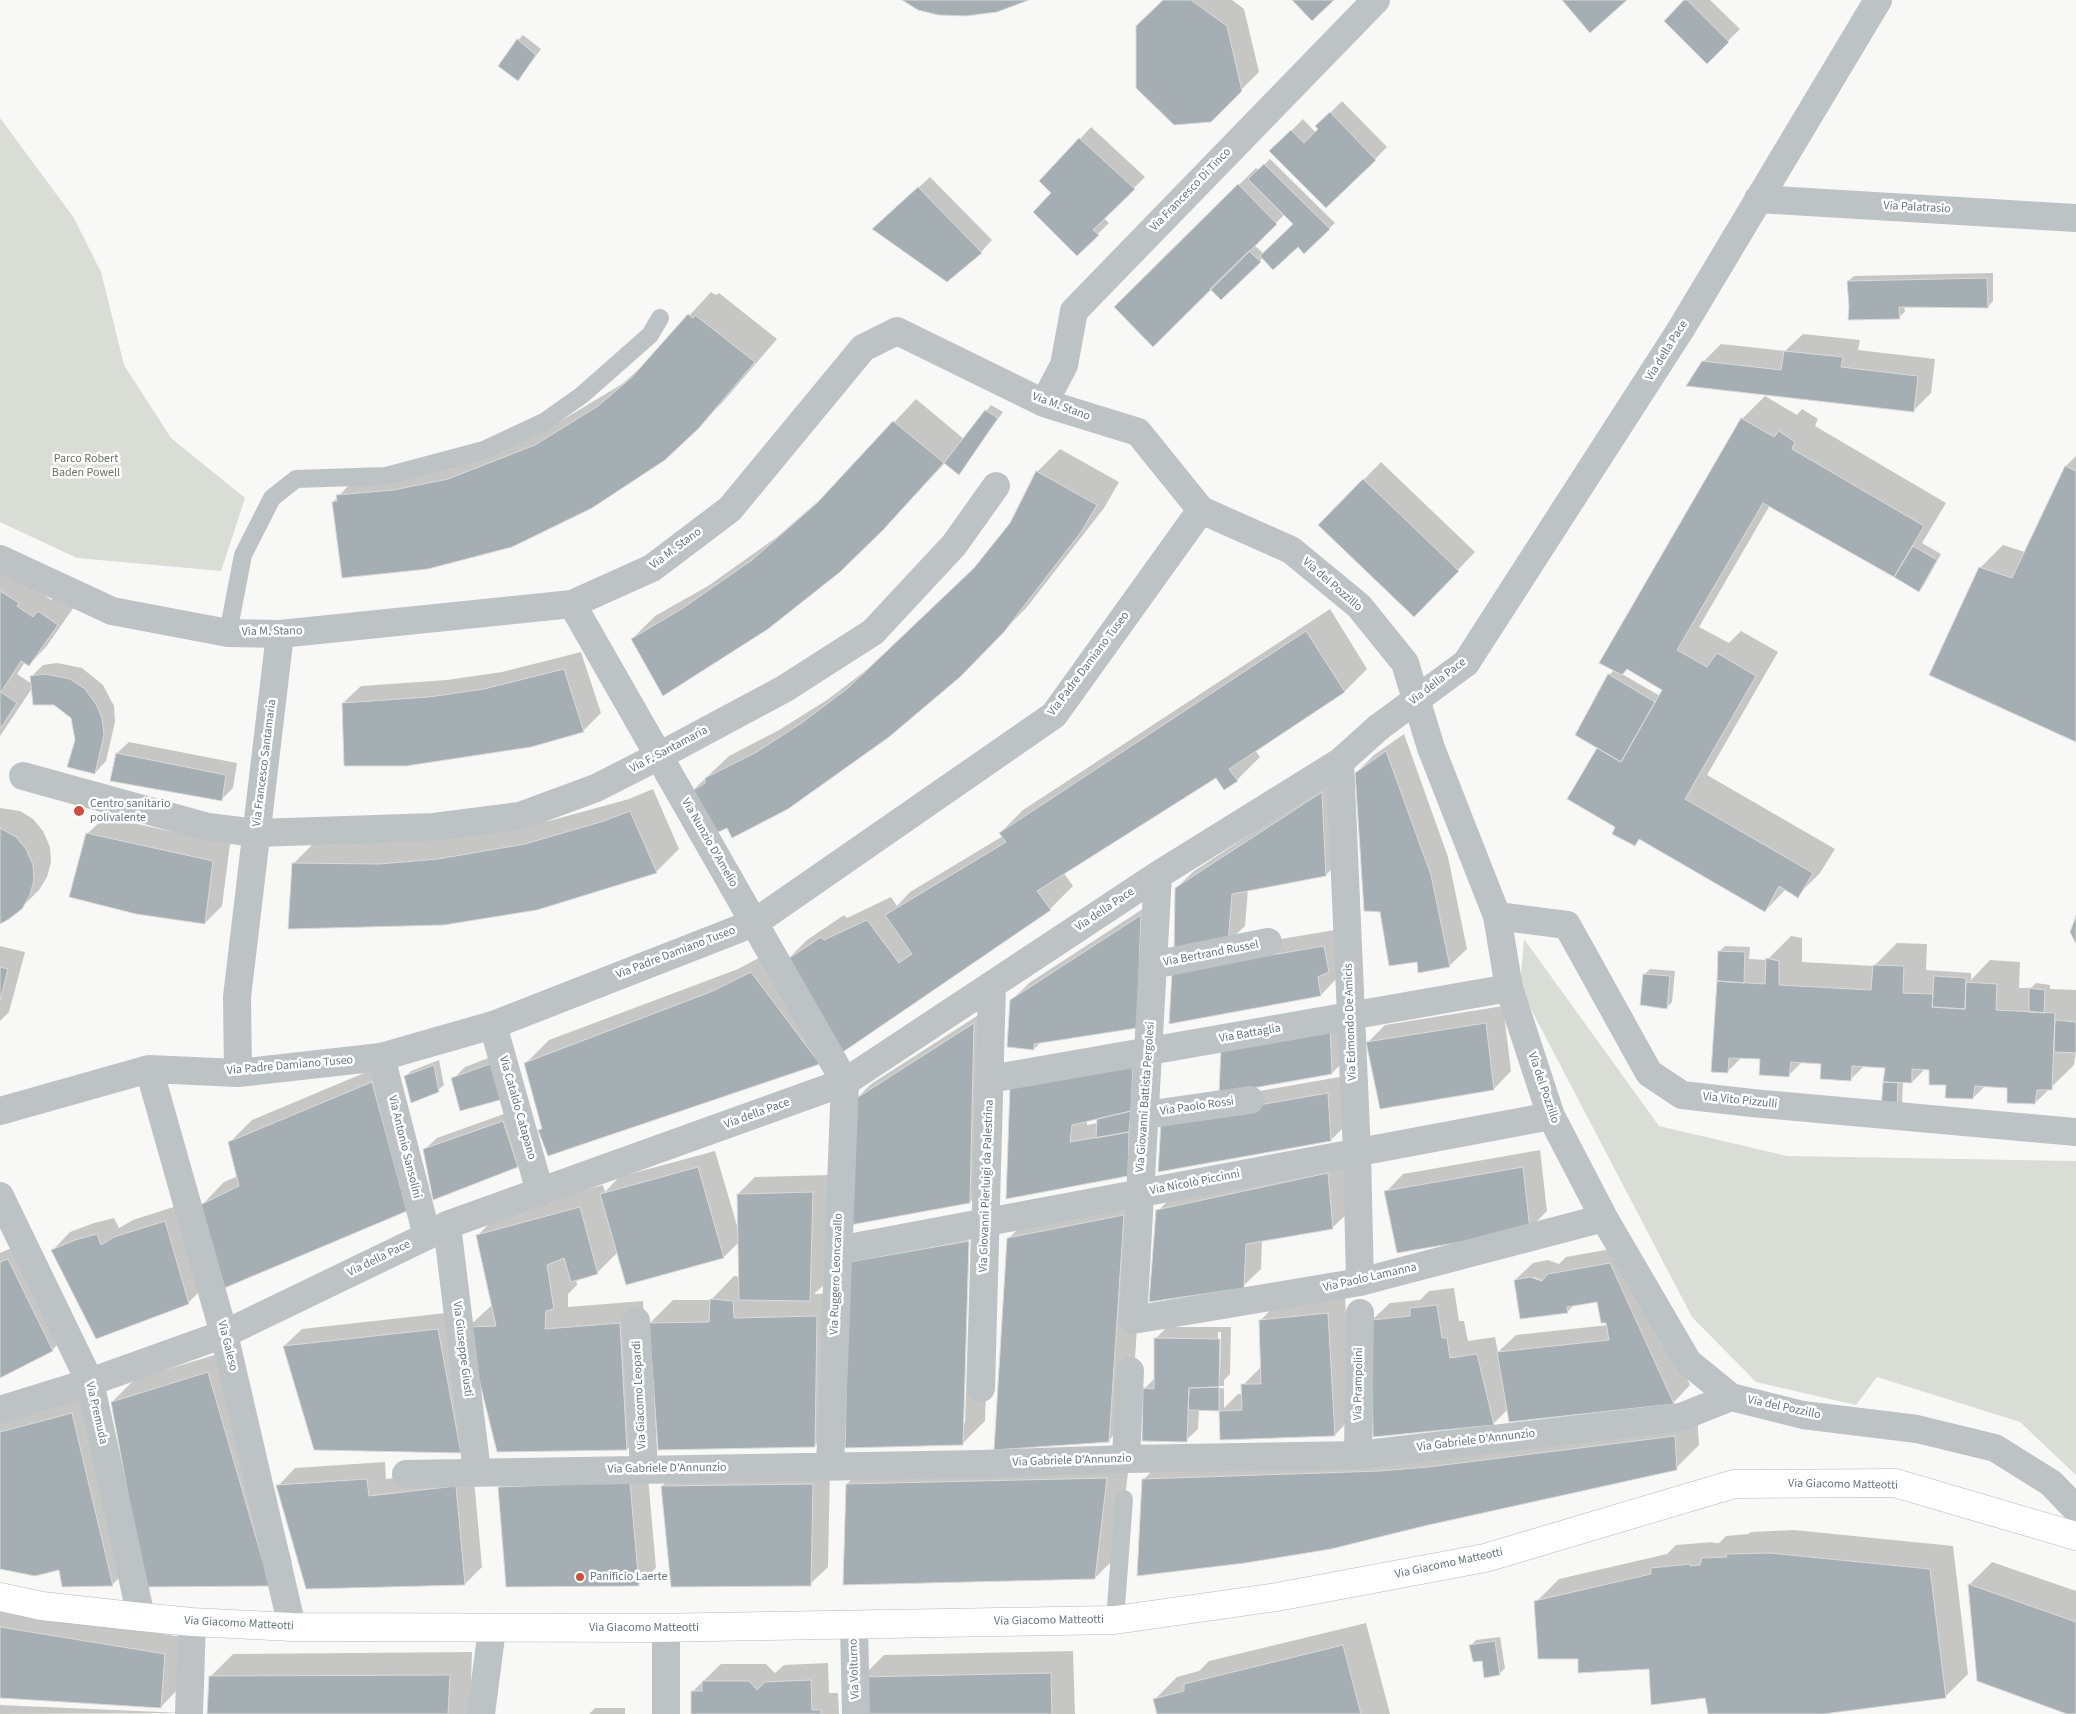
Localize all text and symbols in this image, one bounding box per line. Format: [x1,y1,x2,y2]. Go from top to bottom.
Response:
street label: Via Francesco Di Tinco [1147,145,1235,235]
street label: Via Palatrasio [1883,199,1951,217]
street label: Via della Pace [1643,318,1691,384]
street label: Via M. Stano [1030,390,1092,424]
park label: Parco Robert Baden Powell [52,452,120,480]
street label: Via M. Stano [647,525,705,573]
street label: Via del Pozzillo [1299,555,1365,615]
street label: Via Padre Damiano Tuseo [1045,609,1133,719]
street label: Via M. Stano [242,624,302,640]
street label: Via della Pace [1407,655,1469,709]
street label: Via Francesco Santamaria [250,699,280,827]
street label: Via F. Santamaria [628,723,710,777]
street label: Via Nunzio D'Amelio [678,796,740,890]
place label: Centro sanitario polivalente [90,797,170,825]
marker: Centro sanitario polivalente [72,804,86,818]
street label: Via della Pace [1073,885,1137,935]
street label: Via Padre Damiano Tuseo [614,924,738,982]
street label: Via Bertrand Russel [1162,938,1260,970]
street label: Via Edmondo De Amicis [1342,963,1360,1081]
street label: Via Giovanni Battista Pergolesi [1134,1021,1158,1173]
street label: Via Battaglia [1218,1022,1282,1046]
street label: Via del Pozzillo [1524,1050,1562,1126]
street label: Via Padre Damiano Tuseo [226,1053,354,1079]
street label: Via Cataldo Catapano [495,1055,539,1161]
street label: Via Vito Pizzulli [1702,1090,1778,1112]
street label: Via Antonio Sansolini [384,1094,424,1200]
street label: Via Paolo Rossi [1159,1095,1235,1119]
street label: Via della Pace [722,1096,792,1132]
street label: Via Giovanni Pierluigi da Palestrina [977,1099,997,1273]
street label: Via Nicolò Piccinni [1149,1167,1241,1199]
street label: Via Ruggero Leoncavallo [828,1213,846,1335]
street label: Via della Pace [345,1238,413,1280]
street label: Via Paolo Lamanna [1322,1260,1418,1296]
street label: Via Giuseppe Giusti [449,1301,475,1397]
street label: Via Galeso [214,1319,240,1373]
street label: Via Giacomo Leopardi [630,1340,650,1450]
street label: Via Prampolini [1351,1347,1367,1421]
street label: Via Premuda [82,1380,110,1446]
street label: Via del Pozzillo [1746,1393,1822,1423]
street label: Via Gabriele D'Annunzio [1416,1427,1536,1455]
street label: Via Gabriele D'Annunzio [1012,1452,1132,1470]
street label: Via Gabriele D'Annunzio [607,1461,727,1477]
street label: Via Giacomo Matteotti [1788,1477,1898,1493]
street label: Via Giacomo Matteotti [1394,1546,1504,1582]
place label: Panificio Laerte [590,1570,667,1584]
marker: Panificio Laerte [574,1571,586,1583]
street label: Via Giacomo Matteotti [994,1613,1104,1629]
street label: Via Giacomo Matteotti [184,1614,294,1634]
street label: Via Giacomo Matteotti [589,1621,699,1635]
street label: Via Volturno [847,1638,863,1700]

